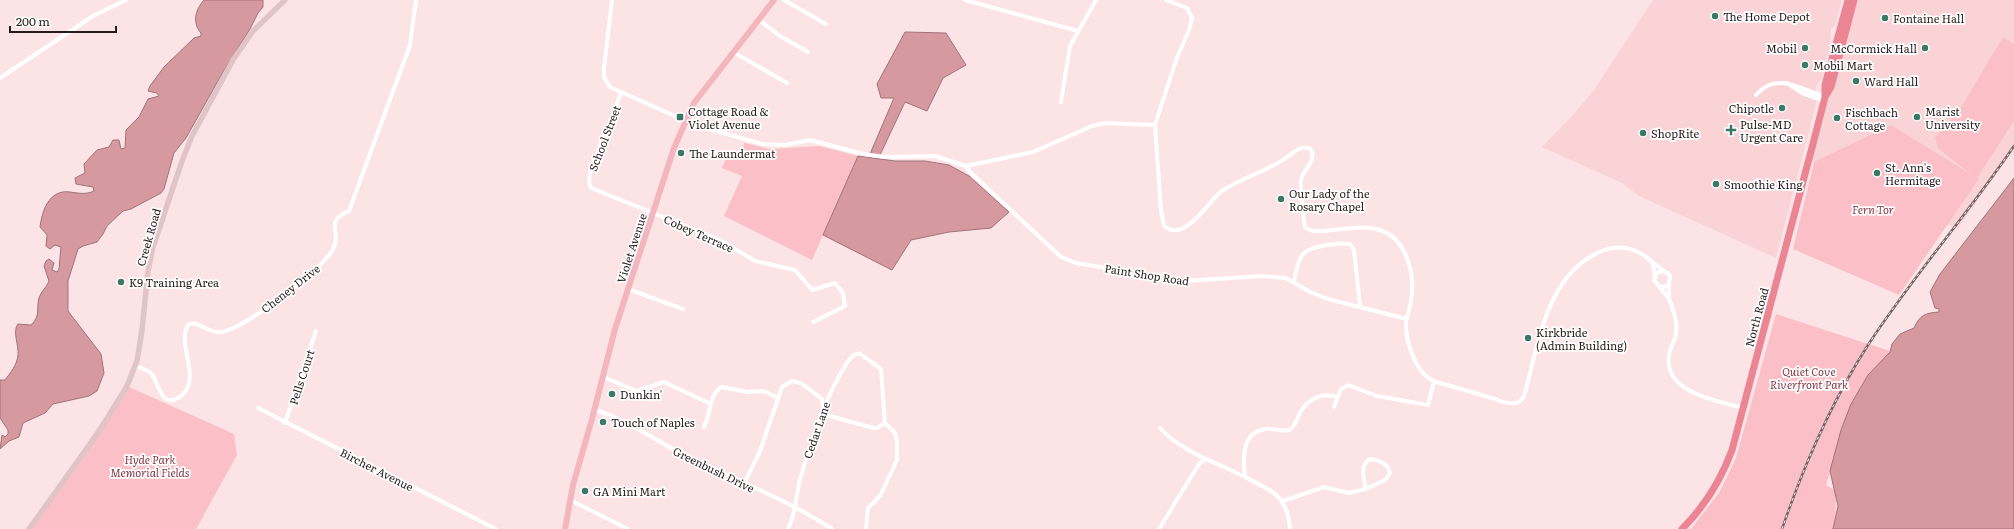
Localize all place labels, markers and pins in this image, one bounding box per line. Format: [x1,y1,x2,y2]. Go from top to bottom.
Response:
place label: The Home Depot [1723,8,1810,24]
place label: Fontaine Hall [1893,10,1965,26]
marker: The Home Depot [1710,11,1720,21]
marker: Fontaine Hall [1880,13,1890,23]
place label: Mobil [1766,40,1797,56]
place label: McCormick Hall [1830,40,1917,56]
marker: Mobil [1800,43,1810,53]
marker: McCormick Hall [1920,43,1930,53]
place label: Mobil Mart [1813,57,1873,73]
marker: Mobil Mart [1800,60,1810,70]
place label: Ward Hall [1864,73,1919,89]
marker: Ward Hall [1851,76,1861,86]
place label: Chipotle [1729,100,1774,116]
place label: Cottage Road & Violet Avenue [688,103,768,132]
marker: Chipotle [1777,103,1787,113]
place label: Marist University [1925,103,1981,132]
place label: Fischbach Cottage [1845,104,1898,133]
marker: Cottage Road & Violet Avenue [675,112,685,122]
marker: Marist University [1912,112,1922,122]
marker: Fischbach Cottage [1832,113,1842,123]
place label: Pulse-MD Urgent Care [1740,116,1803,145]
marker: Pulse-MD Urgent Care [1725,124,1737,136]
place label: ShopRite [1651,125,1700,141]
marker: ShopRite [1638,128,1648,138]
place label: The Laundermat [689,145,776,161]
marker: The Laundermat [676,148,686,158]
place label: St. Ann's Hermitage [1885,159,1941,188]
marker: St. Ann's Hermitage [1872,168,1882,178]
place label: Smoothie King [1724,176,1803,192]
marker: Smoothie King [1711,179,1721,189]
place label: Our Lady of the Rosary Chapel [1289,185,1370,214]
marker: Our Lady of the Rosary Chapel [1276,194,1286,204]
place label: K9 Training Area [129,274,219,290]
marker: K9 Training Area [116,277,126,287]
place label: Kirkbride (Admin Building) [1536,324,1627,353]
marker: Kirkbride (Admin Building) [1523,333,1533,343]
place label: Dunkin' [620,386,662,402]
marker: Dunkin' [607,389,617,399]
place label: Touch of Naples [611,414,695,430]
marker: Touch of Naples [598,417,608,427]
place label: GA Mini Mart [593,483,666,499]
marker: GA Mini Mart [580,486,590,496]

